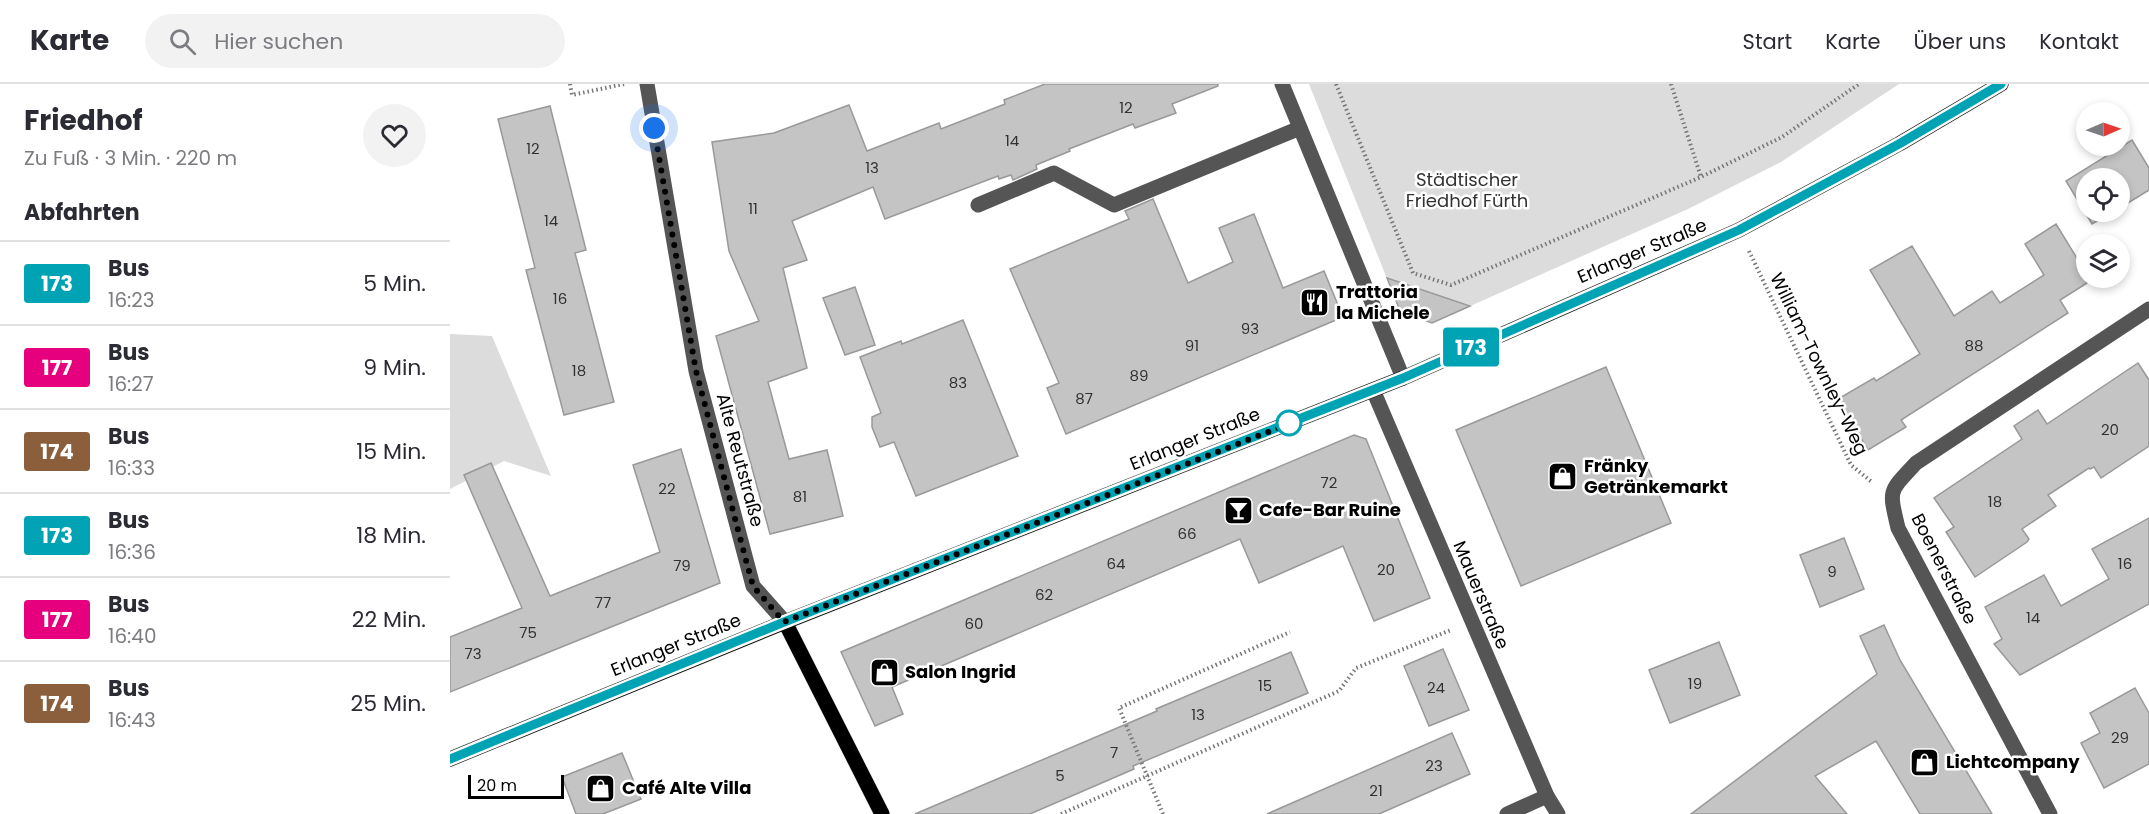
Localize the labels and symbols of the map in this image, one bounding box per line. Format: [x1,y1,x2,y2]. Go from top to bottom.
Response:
house number: 12 [1119,97,1133,118]
north arrow [2076,102,2130,156]
your location [639,113,669,143]
house number: 14 [1005,130,1019,151]
house number: 12 [526,138,540,159]
house number: 13 [865,157,879,178]
park label: Städtischer Friedhof Fürth [1406,167,1528,213]
house number: 11 [748,198,758,219]
house number: 14 [544,210,558,231]
street label: Erlanger Straße [1573,212,1710,289]
street label: William-Townley-Weg [1764,268,1875,459]
place label: Trattoria la Michele [1336,279,1430,325]
restaurant icon: Trattoria la Michele [1299,286,1331,318]
house number: 16 [553,288,567,309]
house number: 93 [1241,318,1259,339]
line badge: 173 [1436,328,1506,366]
house number: 91 [1185,335,1199,356]
house number: 88 [1965,335,1983,356]
house number: 18 [572,360,586,381]
house number: 89 [1130,365,1148,386]
house number: 83 [949,372,967,393]
house number: 87 [1075,388,1093,409]
street label: Alte Reutstraße [711,390,770,530]
street label: Erlanger Straße [1126,401,1264,476]
unlabelled marker [1276,410,1302,436]
house number: 20 [2101,419,2119,440]
place label: Fränky Getränkemarkt [1584,453,1728,499]
shop icon: Fränky Getränkemarkt [1547,460,1579,492]
house number: 72 [1321,472,1337,493]
house number: 22 [658,478,676,499]
house number: 81 [793,486,807,507]
house number: 18 [1988,491,2002,512]
bar icon: Cafe-Bar Ruine [1222,494,1254,526]
place label: Cafe-Bar Ruine [1259,497,1401,522]
street label: Boenerstraße [1906,509,1983,629]
house number: 66 [1177,523,1197,544]
street label: Mauerstraße [1447,537,1515,653]
house number: 64 [1107,553,1125,574]
house number: 16 [2118,553,2132,574]
house number: 79 [673,555,691,576]
house number: 20 [1377,559,1395,580]
house number: 9 [1827,561,1837,582]
house number: 62 [1035,584,1053,605]
house number: 77 [595,592,611,613]
street label: Erlanger Straße [607,607,745,682]
house number: 14 [2026,607,2040,628]
house number: 60 [965,613,983,634]
house number: 75 [519,622,537,643]
house number: 73 [464,643,482,664]
shop icon: Salon Ingrid [868,656,900,688]
place label: Salon Ingrid [905,659,1016,684]
house number: 19 [1688,673,1702,694]
house number: 15 [1258,675,1272,696]
house number: 24 [1427,677,1445,698]
house number: 13 [1191,704,1205,725]
house number: 29 [2111,727,2129,748]
house number: 7 [1110,742,1118,763]
shop icon: Lichtcompany [1909,746,1941,778]
place label: Lichtcompany [1946,749,2080,774]
house number: 23 [1425,755,1443,776]
house number: 5 [1055,765,1065,786]
scale bar [468,772,564,800]
shop icon: Café Alte Villa [585,772,617,804]
place label: Café Alte Villa [622,775,751,800]
house number: 21 [1369,780,1383,801]

